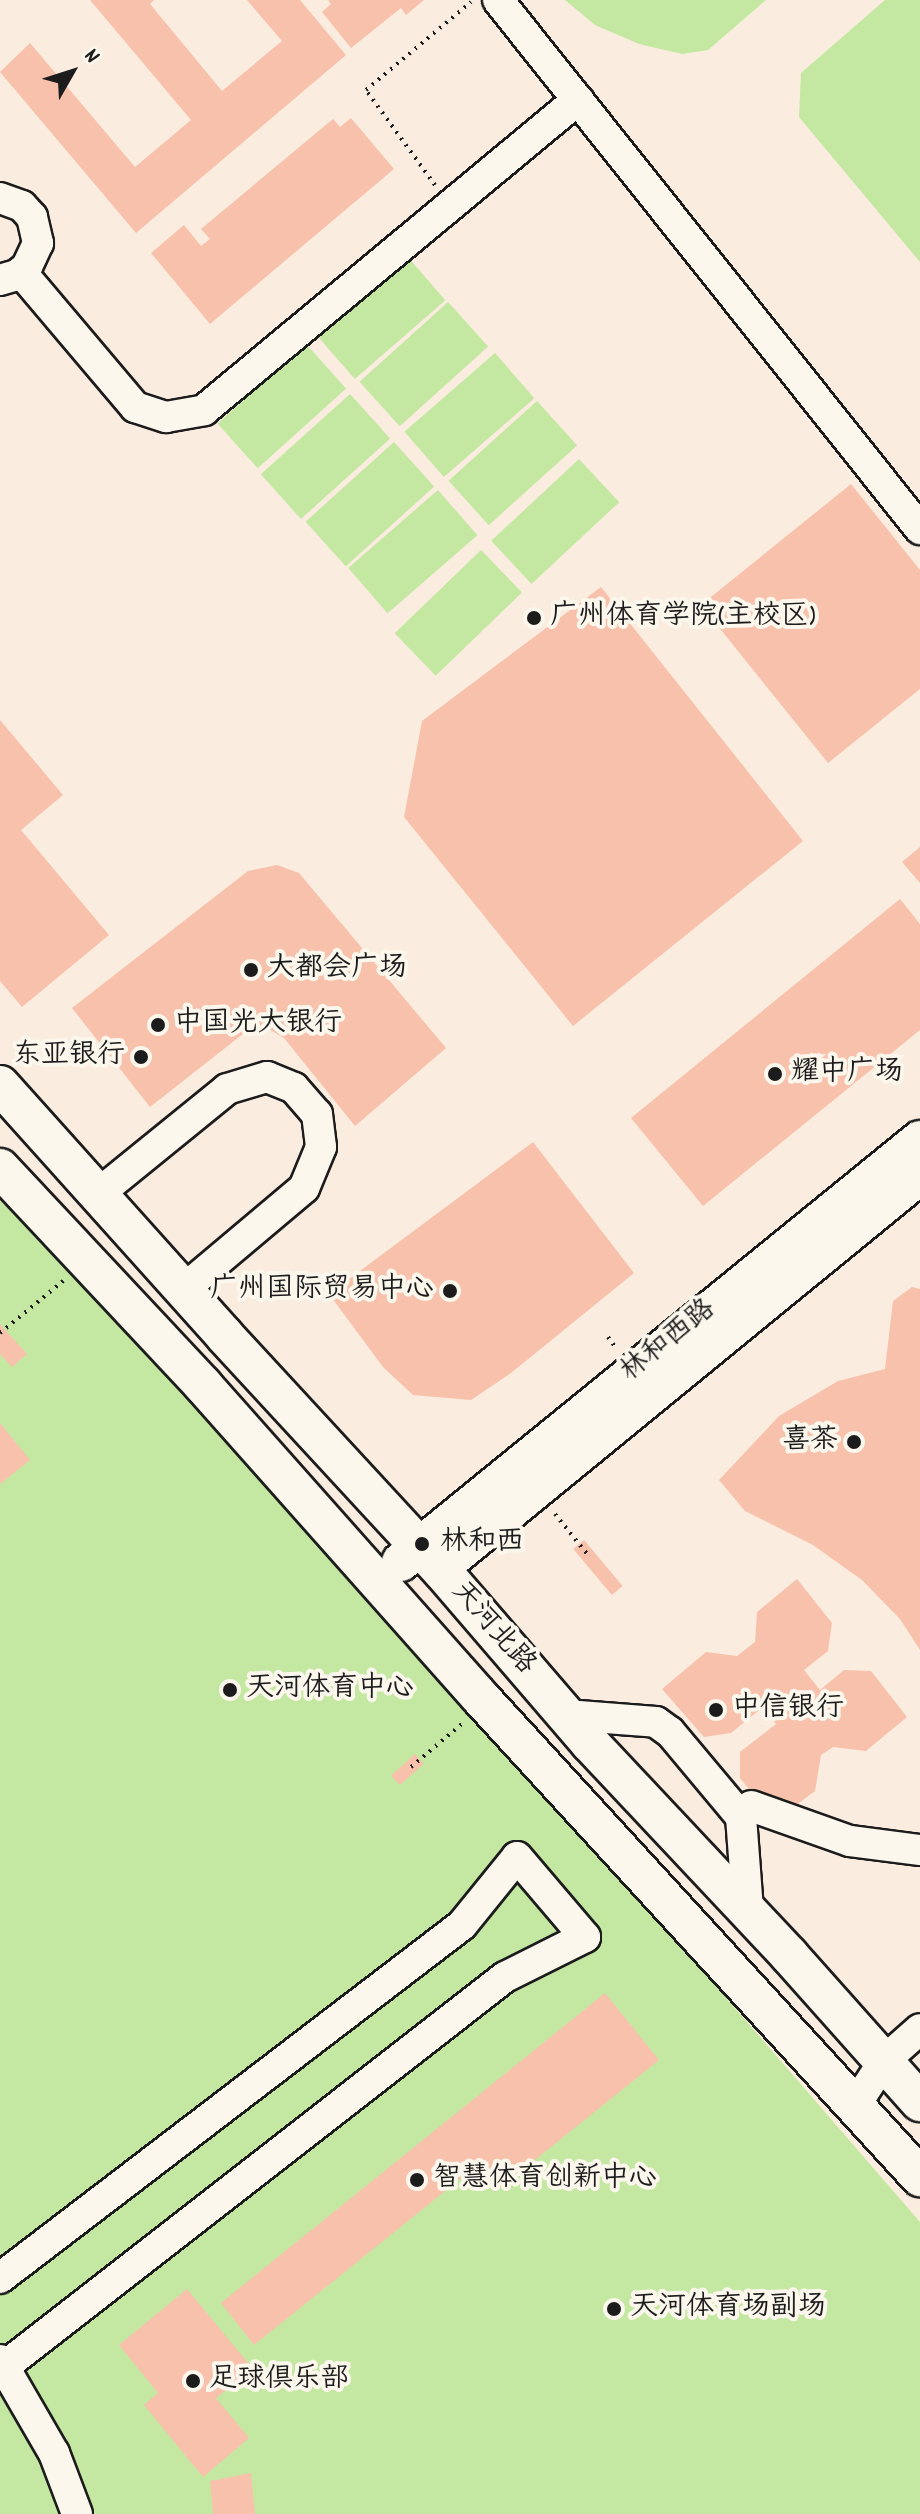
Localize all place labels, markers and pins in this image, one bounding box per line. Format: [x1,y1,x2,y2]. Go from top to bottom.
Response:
place label: 广州体育学院(主校区) [550,601,816,635]
marker: 广州体育学院(主校区) [525,609,543,627]
place label: 大都会广场 [267,953,407,987]
marker: 大都会广场 [242,961,260,979]
place label: 中国光大银行 [174,1008,342,1042]
marker: 中国光大银行 [149,1016,167,1034]
place label: 东亚银行 [13,1040,125,1074]
marker: 东亚银行 [132,1048,150,1066]
place label: 耀中广场 [791,1057,903,1091]
marker: 耀中广场 [766,1065,784,1083]
place label: 广州国际贸易中心 [210,1274,434,1308]
marker: 广州国际贸易中心 [441,1282,459,1300]
place label: 喜茶 [782,1425,838,1459]
marker: 喜茶 [845,1433,863,1451]
place label: 林和西 [440,1527,524,1561]
marker: 林和西 [411,1533,433,1555]
place label: 天河体育中心 [246,1673,414,1707]
marker: 天河体育中心 [221,1681,239,1699]
place label: 中信银行 [732,1693,844,1727]
marker: 中信银行 [707,1701,725,1719]
place label: 智慧体育创新中心 [433,2163,657,2197]
marker: 智慧体育创新中心 [408,2171,426,2189]
place label: 天河体育场副场 [630,2292,826,2326]
marker: 天河体育场副场 [605,2300,623,2318]
place label: 足球俱乐部 [209,2364,349,2398]
marker: 足球俱乐部 [184,2372,202,2390]

